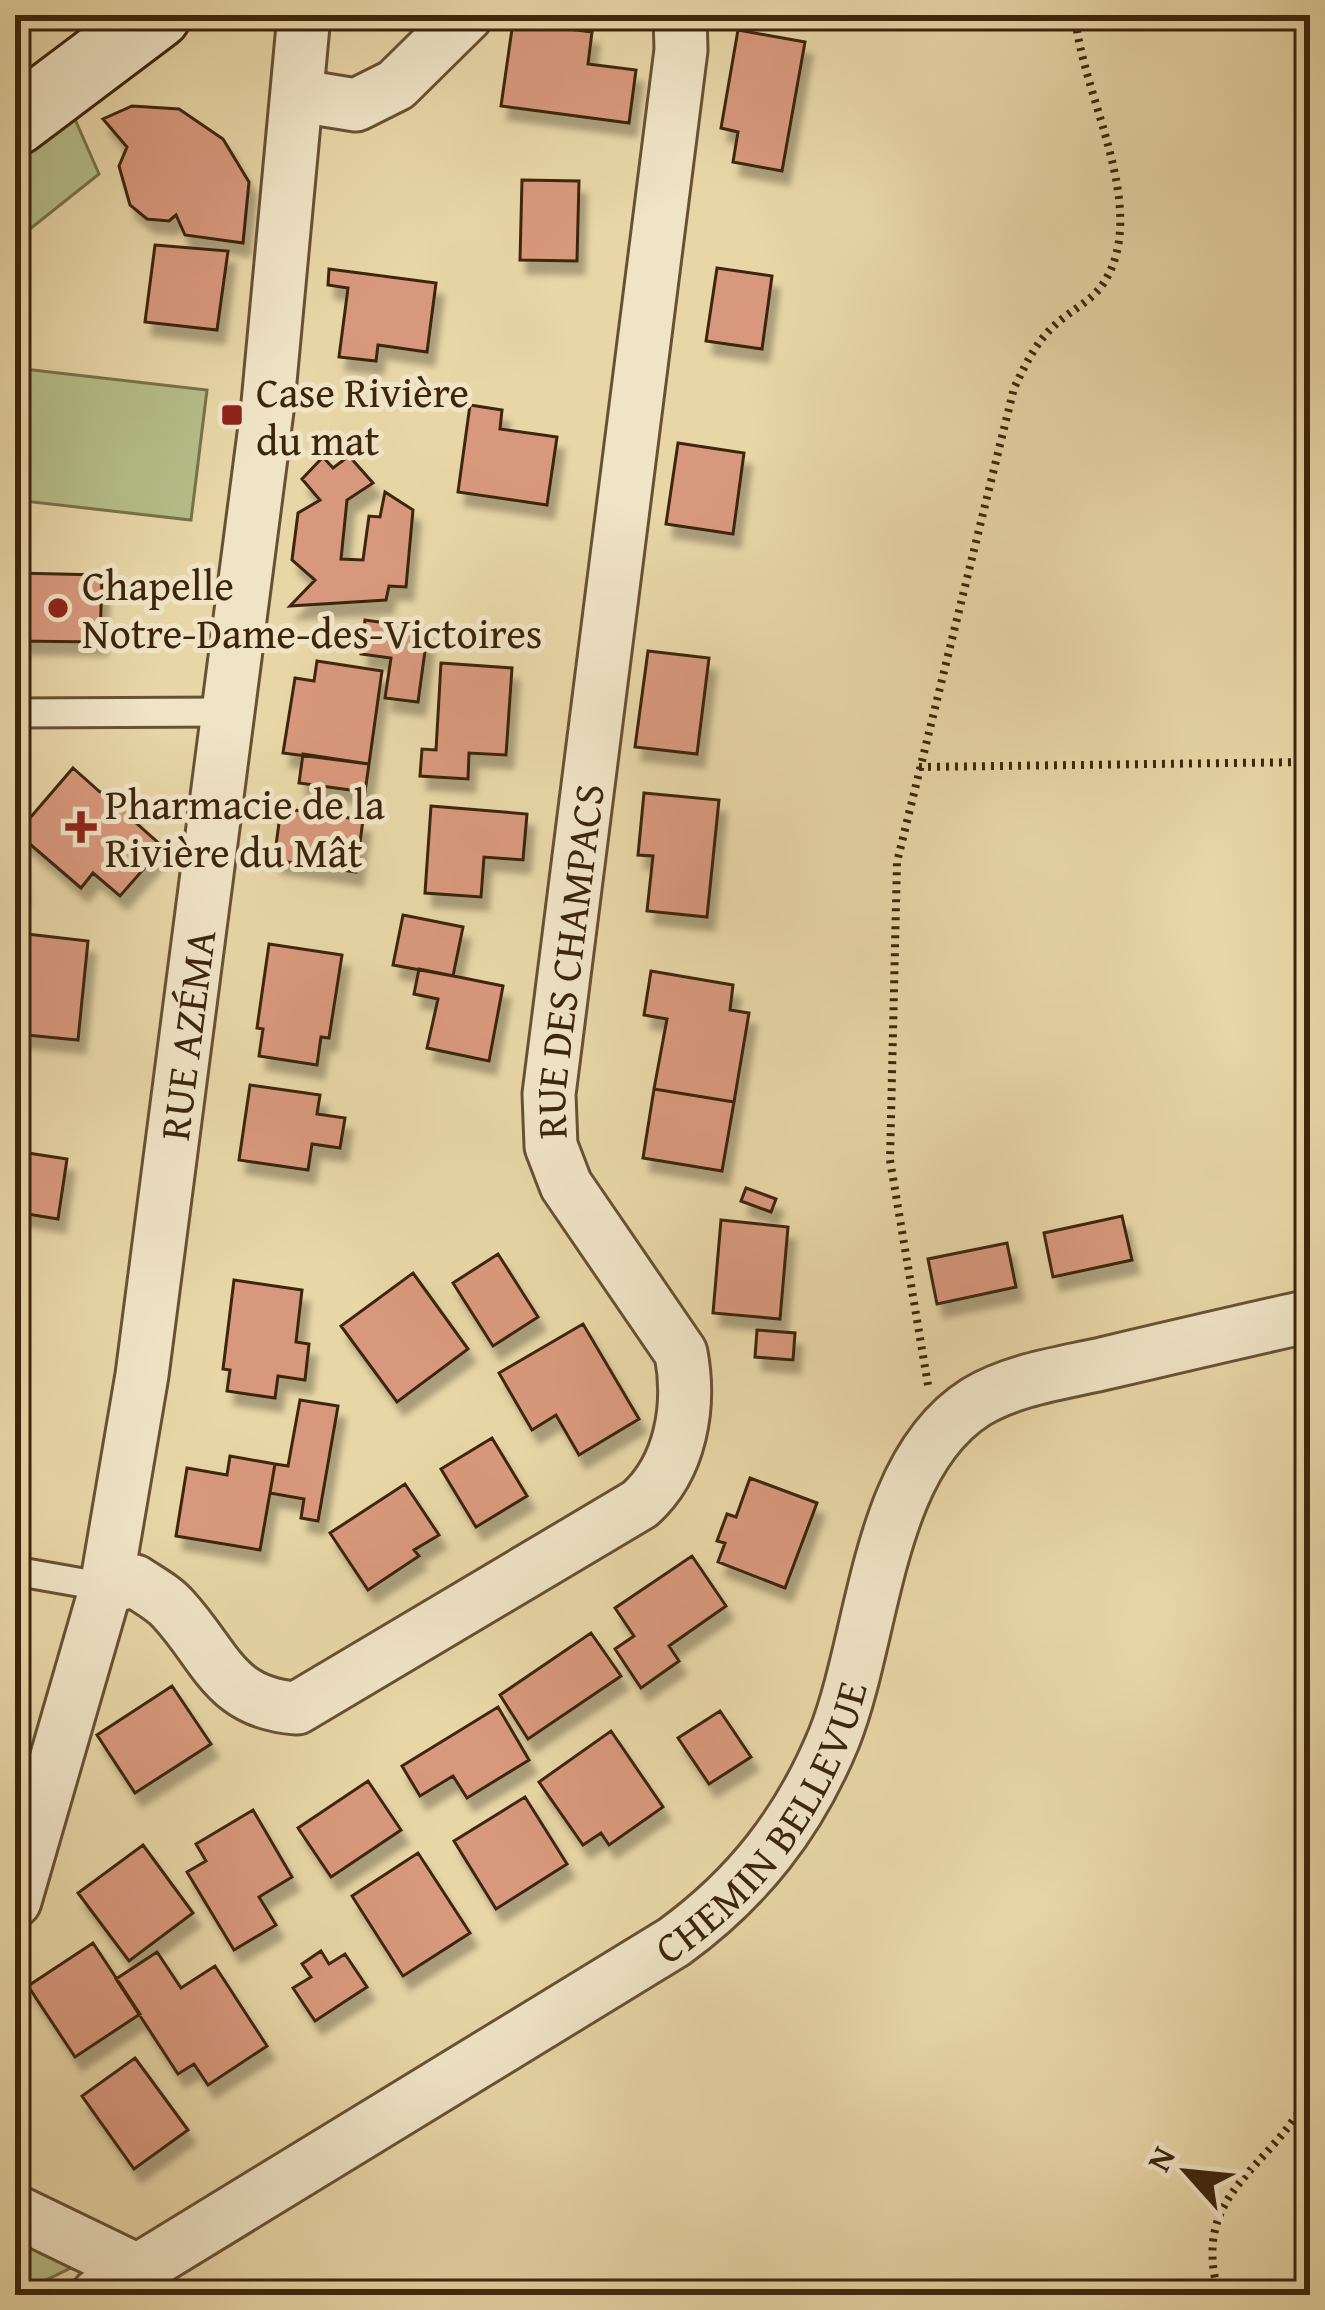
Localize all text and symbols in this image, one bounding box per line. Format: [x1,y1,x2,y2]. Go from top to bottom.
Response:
place label: Case Rivière du mat [256,361,469,470]
marker: Case Rivière du mat [219,402,245,428]
place label: Chapelle Notre-Dame-des-Victoires [82,554,543,663]
marker: Chapelle Notre-Dame-des-Victoires [45,595,71,621]
place label: Pharmacie de la Rivière du Mât [105,773,385,882]
street label: RUE DES CHAMPACS [518,780,618,1140]
marker: Pharmacie de la Rivière du Mât [68,814,94,840]
street label: RUE AZÉMA [142,926,230,1143]
street label: CHEMIN BELLEVUE [642,1674,881,1978]
north arrow [1127,2112,1247,2232]
text: N [1134,2138,1187,2179]

